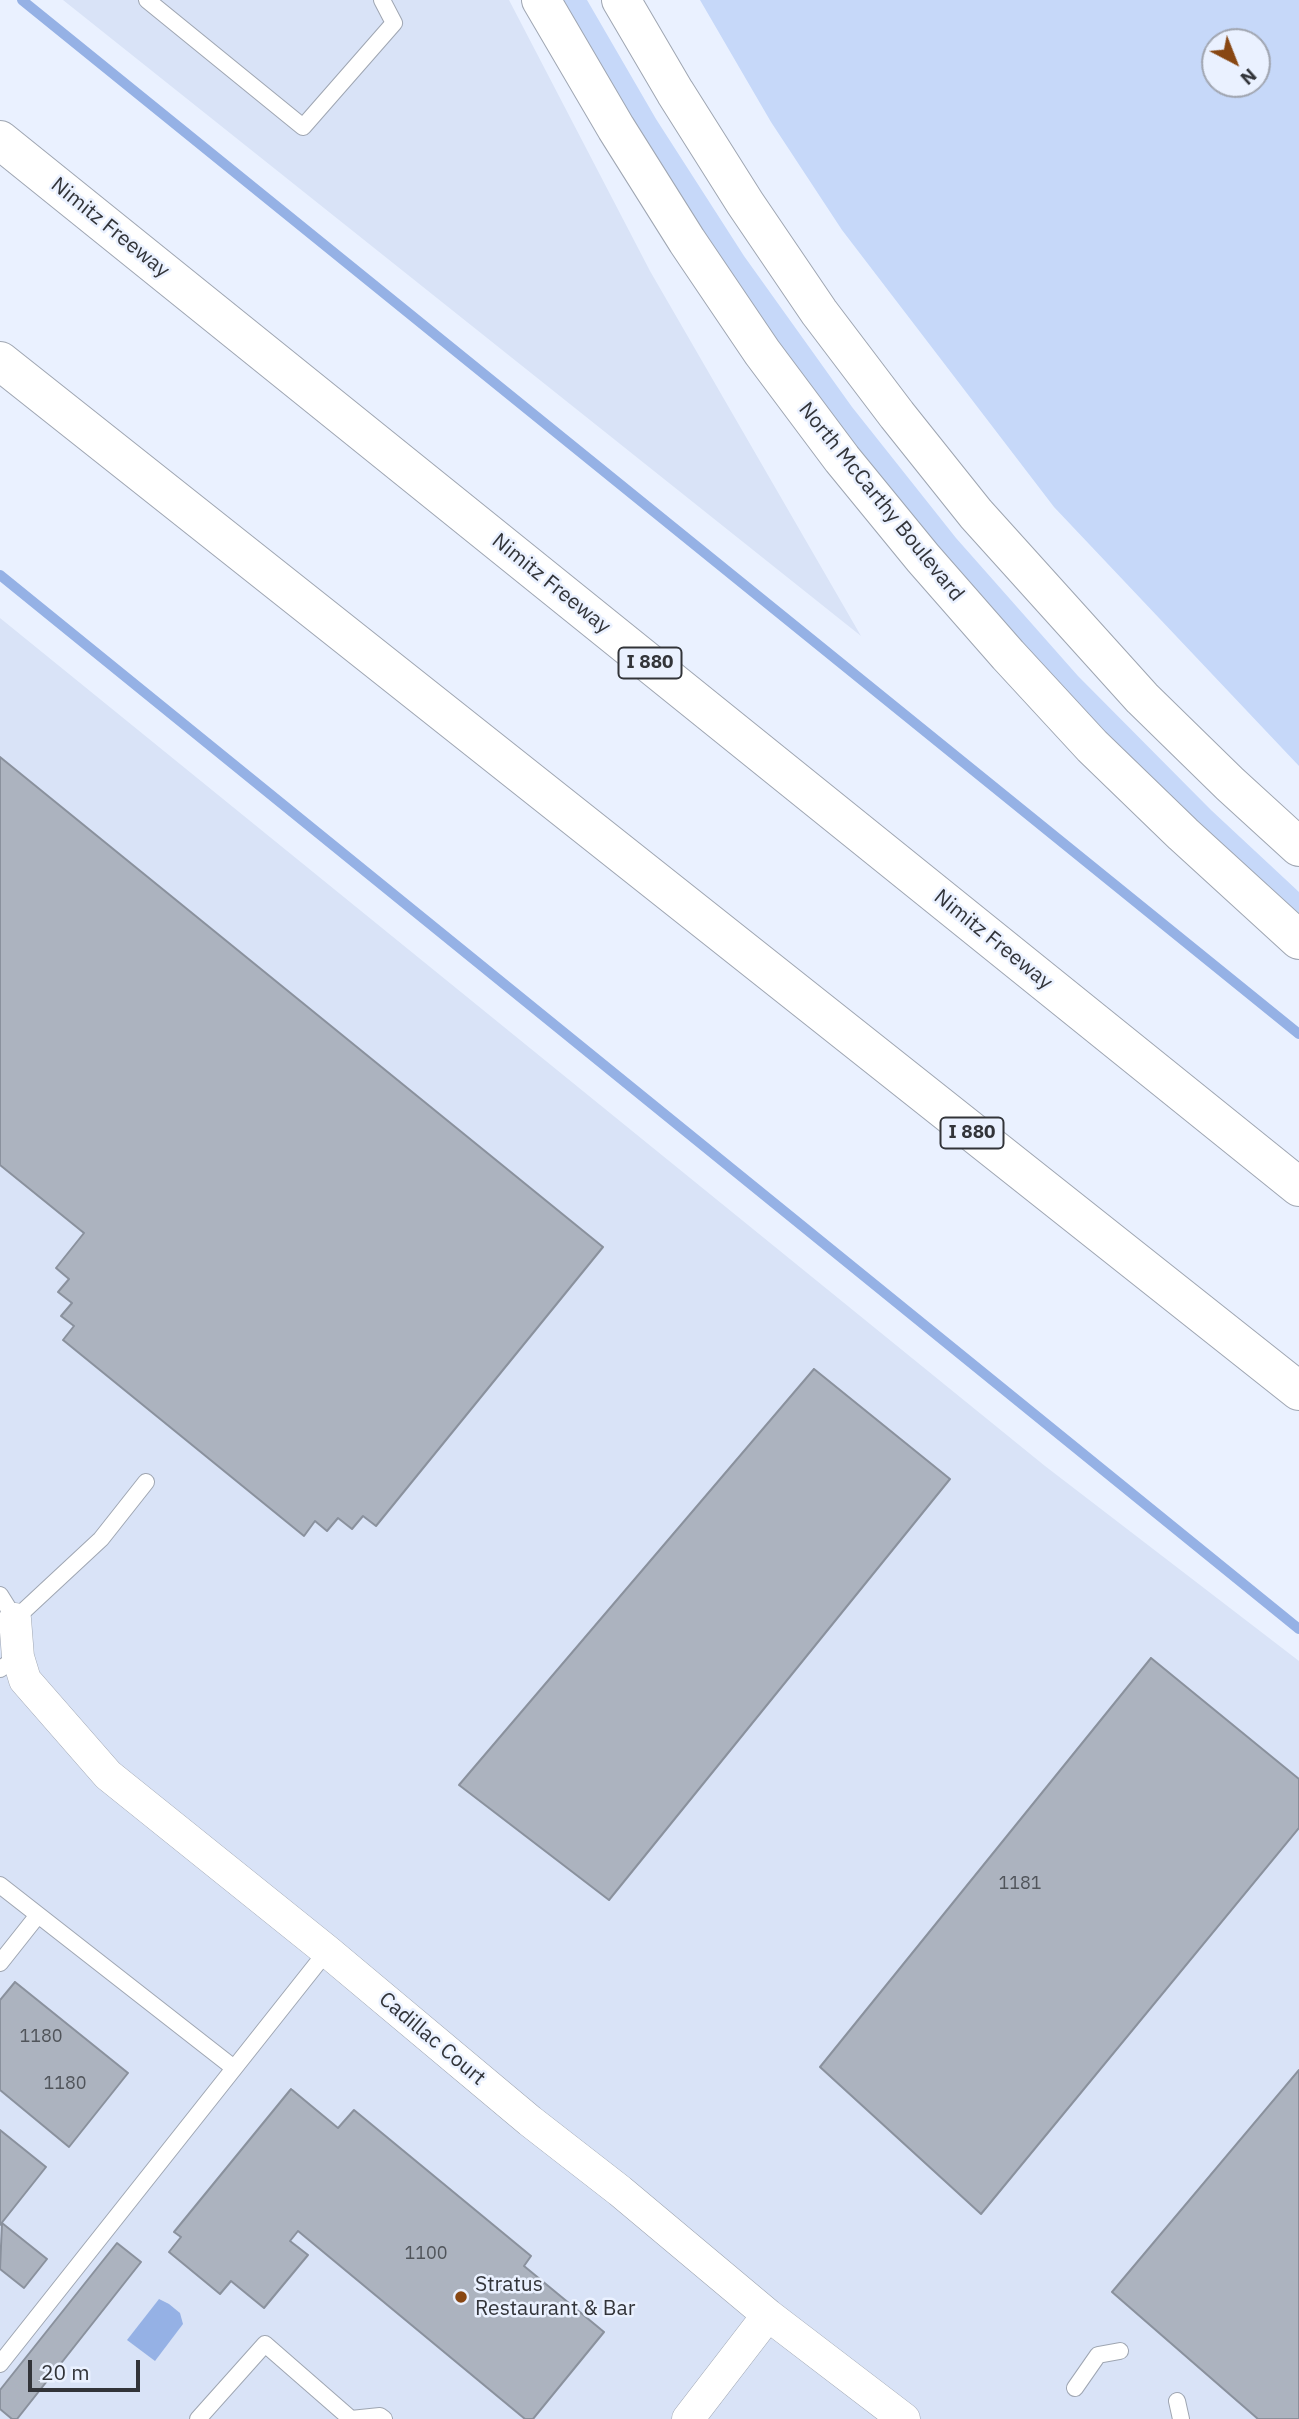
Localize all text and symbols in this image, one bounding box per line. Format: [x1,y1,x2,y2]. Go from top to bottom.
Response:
north arrow [1201,28,1271,98]
text: N [1236,64,1262,91]
street label: Nimitz Freeway [46,173,174,283]
street label: North McCarthy Boulevard [793,398,969,606]
street label: Nimitz Freeway [487,529,615,639]
road number: I 880 [618,648,682,678]
street label: Nimitz Freeway [929,885,1057,995]
road number: I 880 [940,1118,1004,1148]
house number: 1181 [998,1873,1042,1895]
street label: Cadillac Court [373,1987,491,2091]
house number: 1180 [19,2026,63,2048]
house number: 1180 [43,2073,87,2095]
house number: 1100 [404,2243,448,2265]
place label: Stratus Restaurant & Bar [475,2272,636,2322]
marker: Stratus Restaurant & Bar [453,2289,469,2305]
scale bar [32,2346,144,2390]
text: 20 m [41,2358,90,2386]

